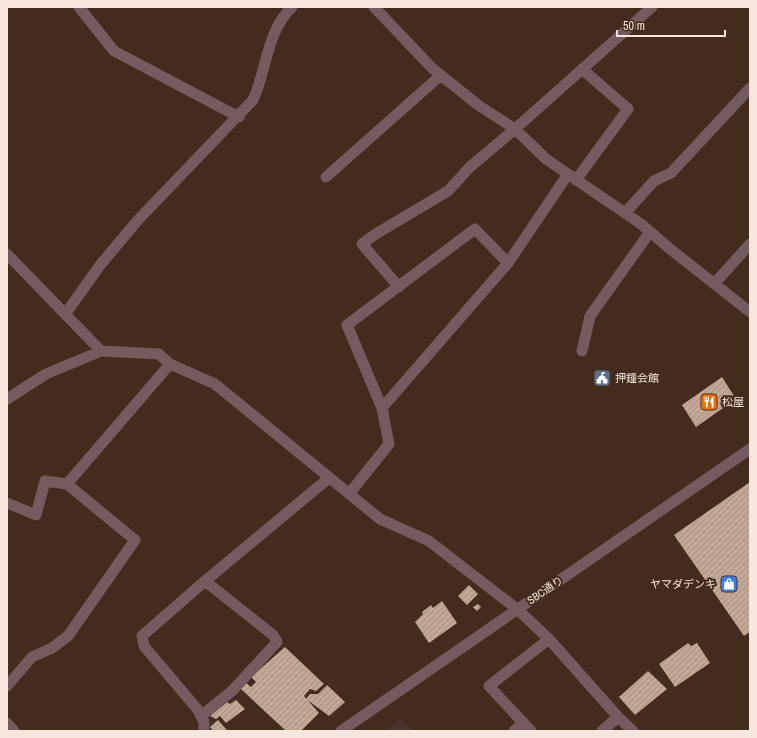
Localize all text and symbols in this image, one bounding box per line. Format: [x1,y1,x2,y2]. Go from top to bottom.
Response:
scale bar [617,12,725,38]
text: 50 m [623,18,645,34]
public building icon: 押鐘会館 [592,368,612,388]
place label: 押鐘会館 [615,371,659,385]
restaurant icon: 松屋 [699,392,719,412]
place label: 松屋 [722,395,744,409]
street label: SBC通り [524,573,566,607]
shop icon: ヤマダデンキ [719,574,739,594]
place label: ヤマダデンキ [650,577,716,591]

